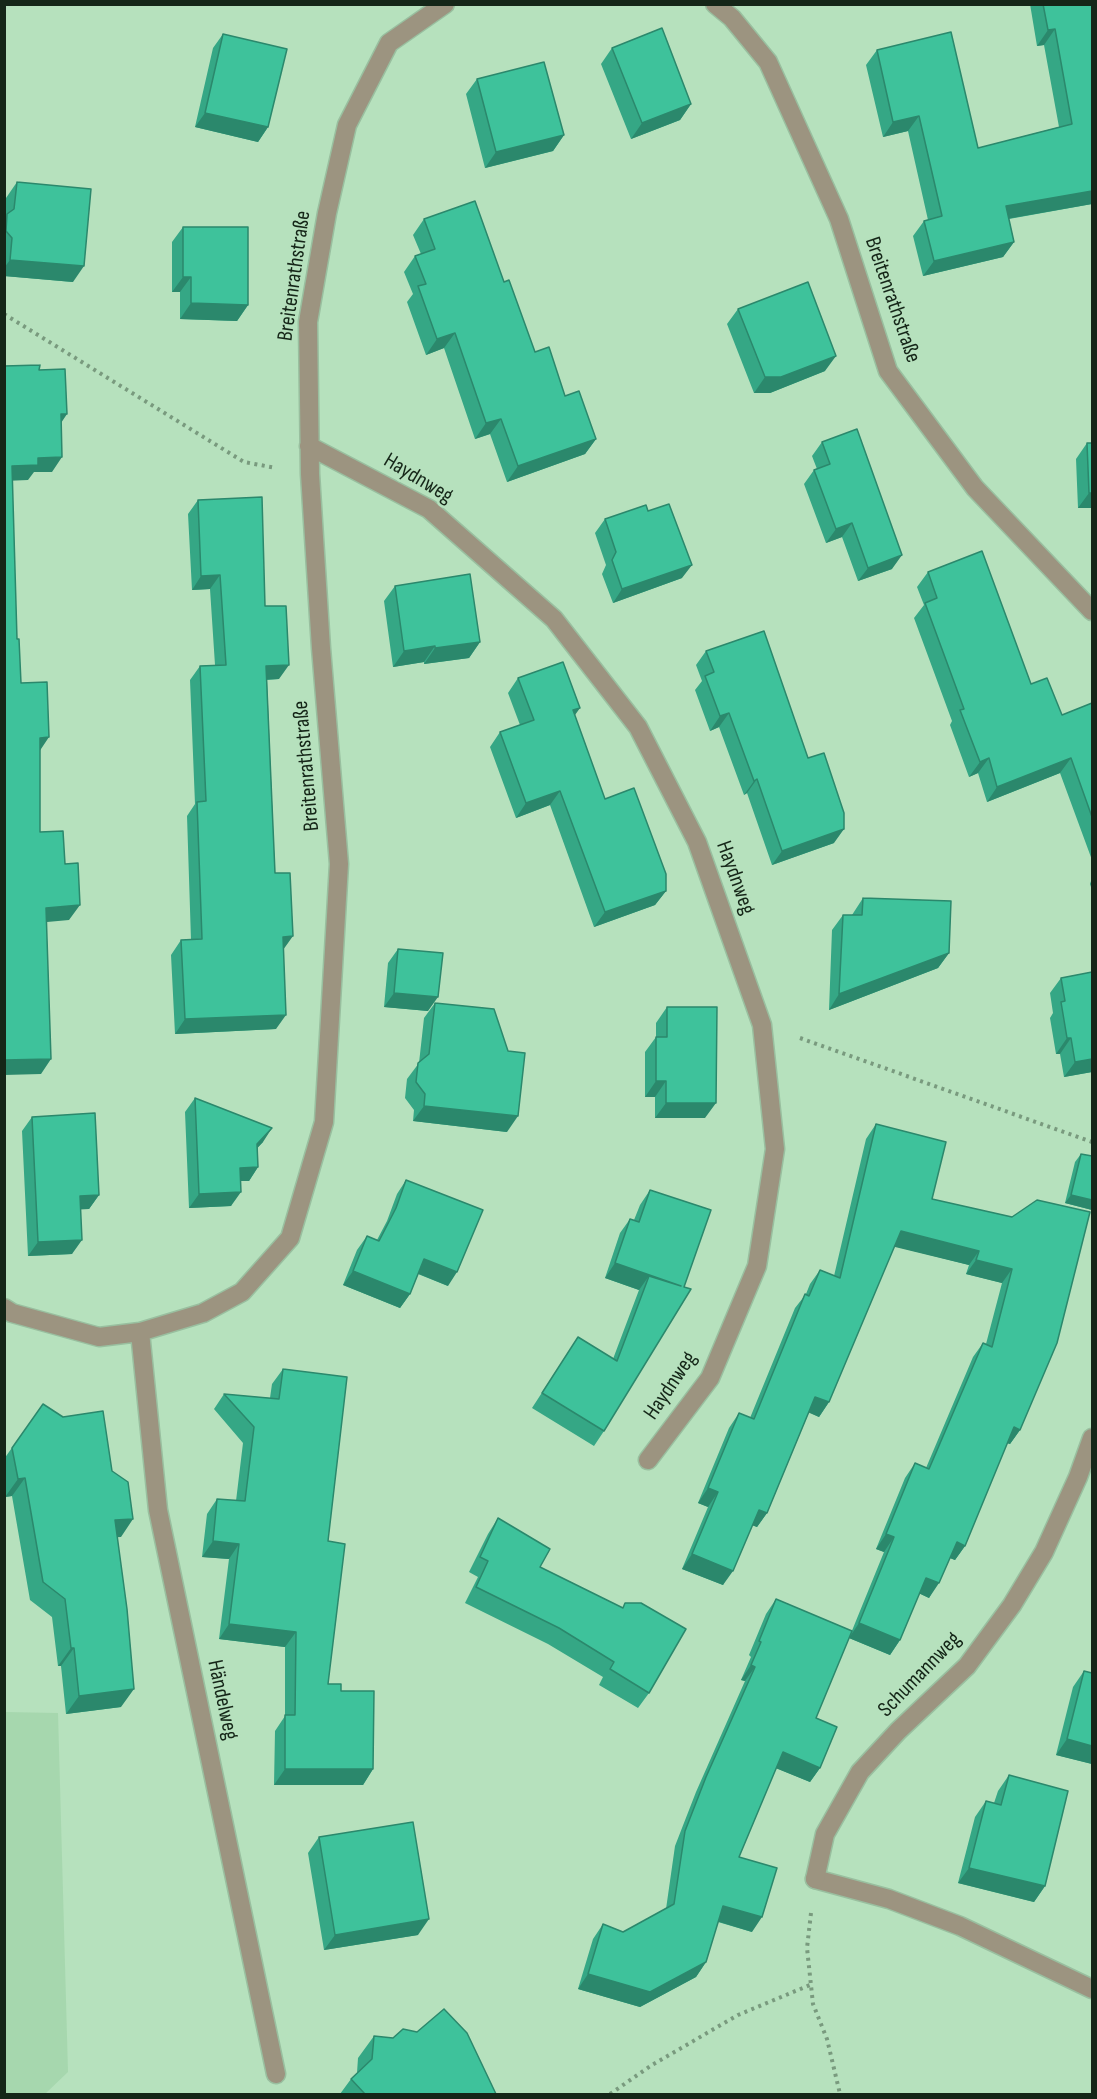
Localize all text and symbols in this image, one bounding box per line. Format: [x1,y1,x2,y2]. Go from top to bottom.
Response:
street label: Breitenrathstraße [273,209,317,343]
street label: Breitenrathstraße [858,234,926,366]
street label: Haydnweg [379,448,457,510]
street label: Breitenrathstraße [288,700,326,832]
street label: Haydnweg [710,838,760,918]
street label: Haydnweg [639,1347,703,1425]
street label: Schumannweg [873,1627,967,1723]
street label: Händelweg [201,1658,243,1742]

